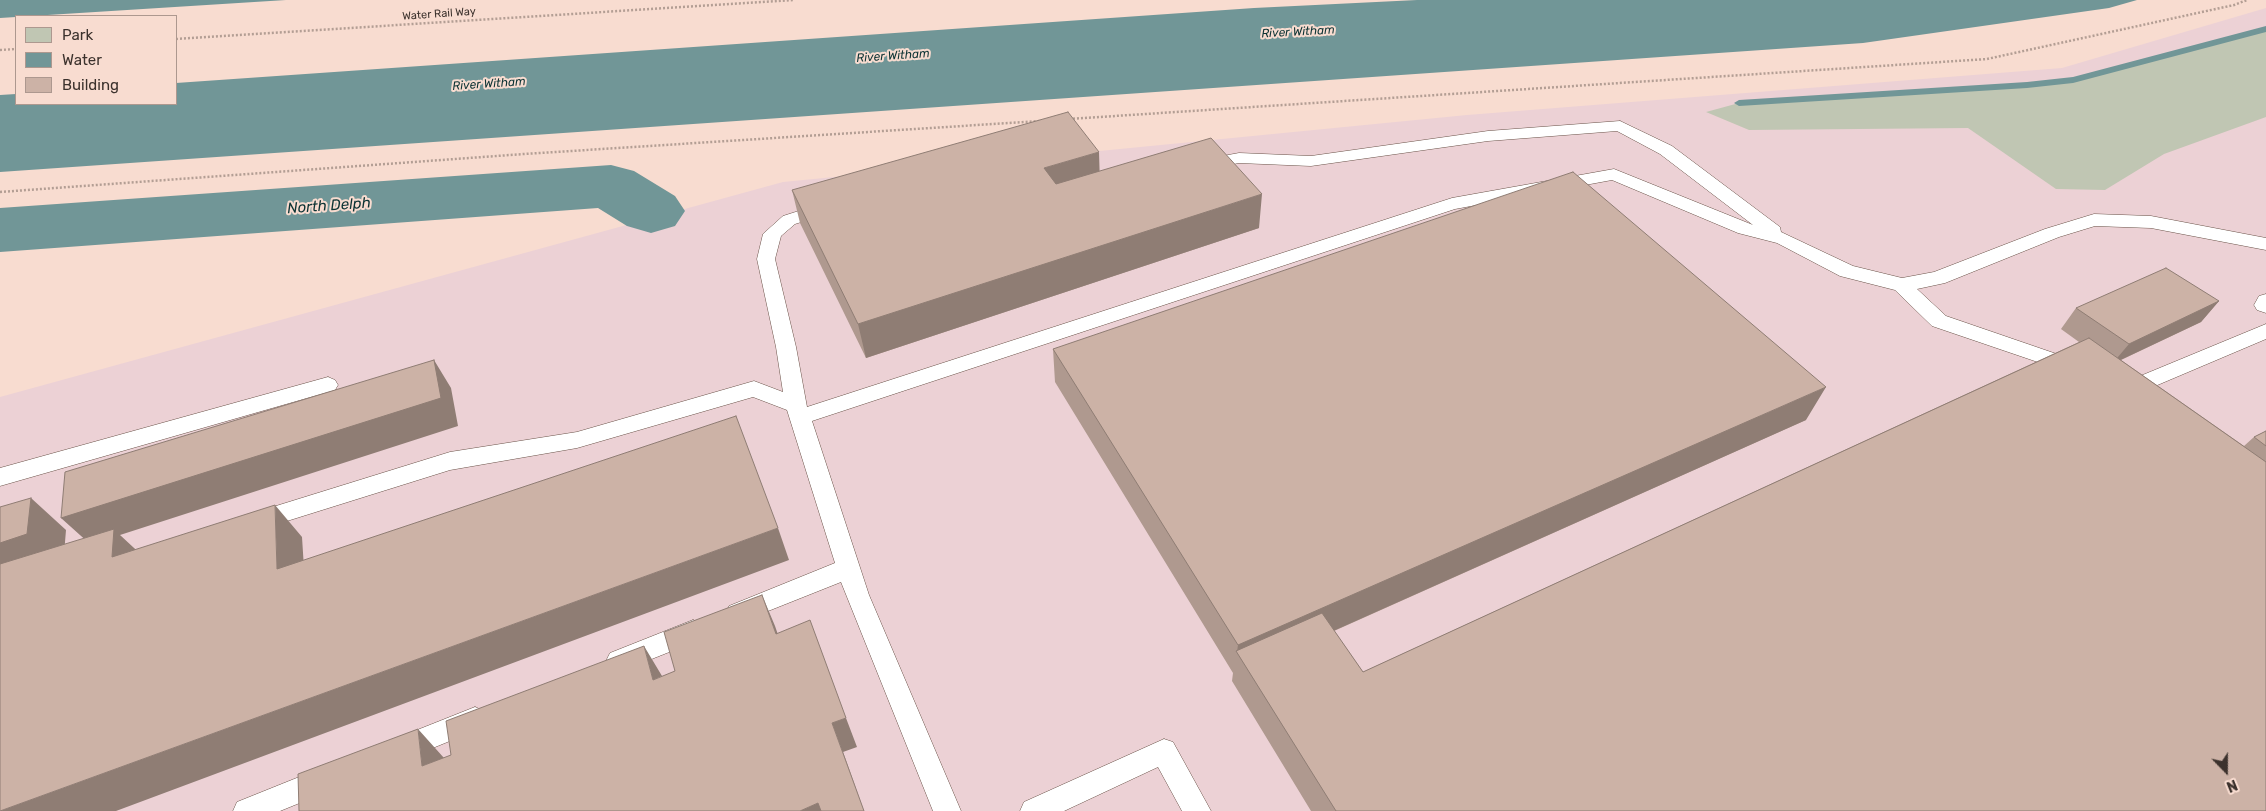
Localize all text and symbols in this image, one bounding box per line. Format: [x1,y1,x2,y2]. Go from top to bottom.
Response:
street label: Water Rail Way [402,5,476,23]
legend [15,15,178,105]
water label: River Witham [1261,23,1335,41]
text: Park [62,26,93,44]
water label: River Witham [856,46,930,66]
text: Water [62,51,102,69]
water label: River Witham [452,74,526,94]
text: Building [62,76,119,94]
water label: North Delph [287,194,371,218]
north arrow [2201,746,2251,796]
text: N [2224,776,2240,795]

